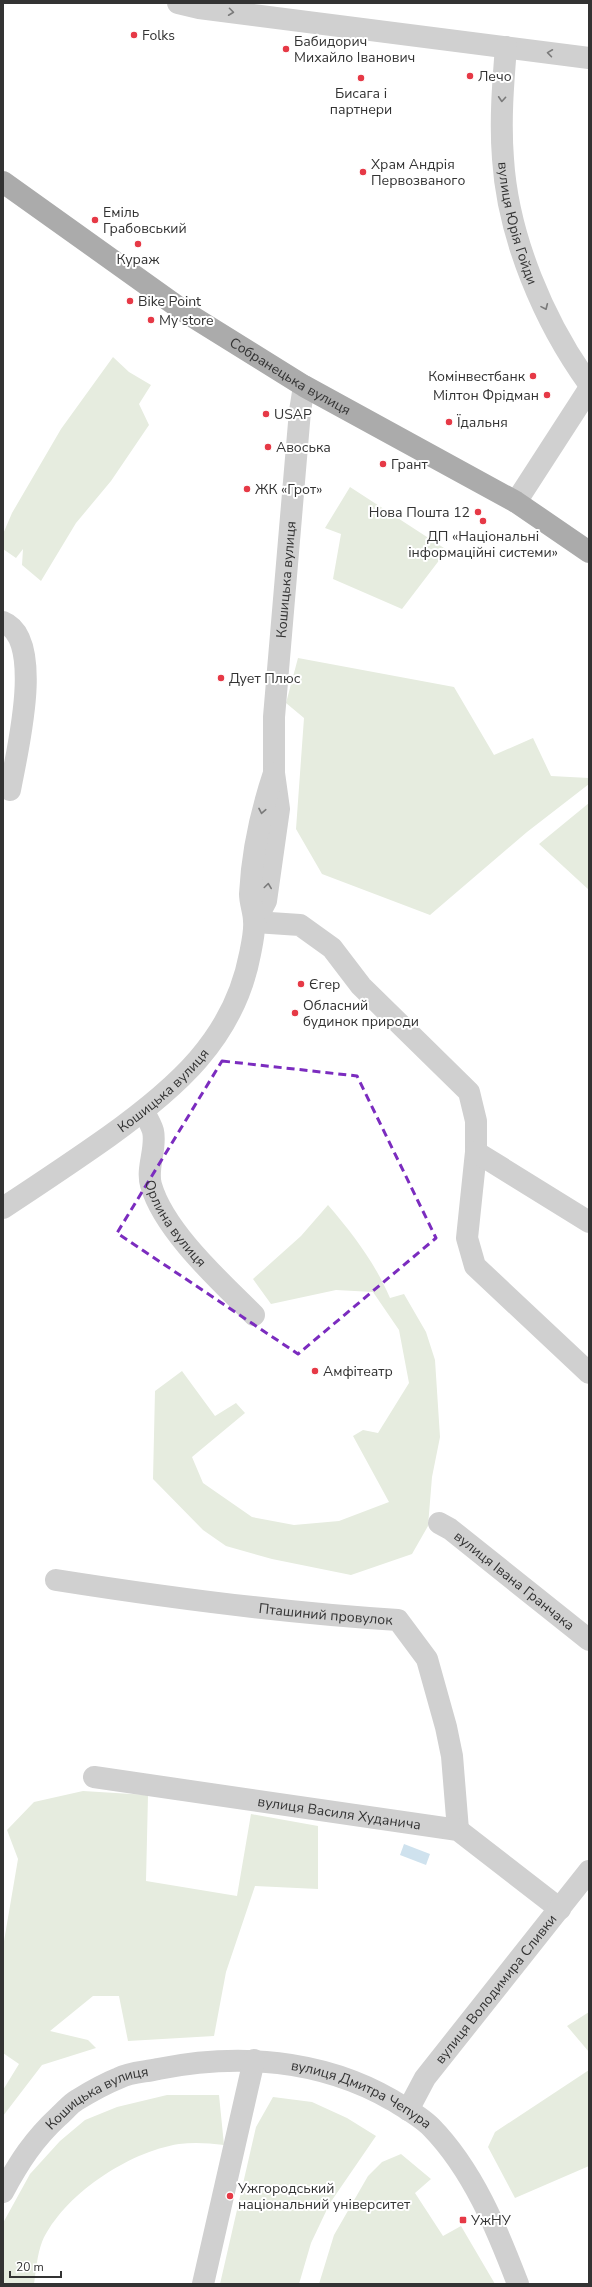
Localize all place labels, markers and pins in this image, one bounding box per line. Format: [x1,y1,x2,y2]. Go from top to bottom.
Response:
place label: Folks [142,26,175,45]
marker: Folks [129,30,139,40]
place label: Бабидорич Михайло Іванович [294,32,415,67]
marker: Бабидорич Михайло Іванович [281,44,291,54]
place label: Лечо [478,67,512,86]
marker: Лечо [465,71,475,81]
marker: Бисага і партнери [356,73,366,83]
place label: Бисага і партнери [330,84,392,119]
place label: Храм Андрія Первозваного [371,155,465,190]
marker: Храм Андрія Первозваного [358,167,368,177]
place label: Еміль Грабовський [103,203,187,238]
marker: Еміль Грабовський [90,215,100,225]
marker: Кураж [133,239,143,249]
place label: Кураж [117,250,159,269]
place label: Bike Point [138,292,201,311]
marker: Bike Point [125,296,135,306]
place label: My store [159,311,213,330]
marker: My store [146,315,156,325]
place label: Комінвестбанк [428,367,526,386]
marker: Комінвестбанк [528,371,538,381]
place label: Мілтон Фрідман [433,386,539,405]
marker: Мілтон Фрідман [542,390,552,400]
place label: USAP [274,405,312,424]
marker: USAP [261,409,271,419]
place label: Їдальня [456,413,508,432]
marker: Їдальня [444,417,454,427]
place label: Авоська [276,438,331,457]
marker: Авоська [263,442,273,452]
place label: Грант [391,455,429,474]
marker: Грант [378,459,388,469]
place label: ЖК «Грот» [255,480,322,499]
marker: ЖК «Грот» [242,484,252,494]
place label: Нова Пошта 12 [369,503,470,522]
marker: Нова Пошта 12 [473,507,483,517]
marker: ДП «Національні інформаційні системи» [478,516,488,526]
place label: ДП «Національні інформаційні системи» [408,527,558,562]
place label: Дует Плюс [229,669,301,688]
marker: Дует Плюс [216,673,226,683]
place label: Єгер [309,975,340,994]
marker: Єгер [296,979,306,989]
place label: Обласний будинок природи [303,996,419,1031]
marker: Обласний будинок природи [290,1008,300,1018]
place label: Амфітеатр [323,1362,393,1381]
marker: Амфітеатр [310,1366,320,1376]
place label: Ужгородський національний університет [237,2179,411,2214]
marker: Ужгородський національний університет [225,2191,235,2201]
place label: УжНУ [470,2211,512,2230]
marker: УжНУ [458,2215,468,2225]

